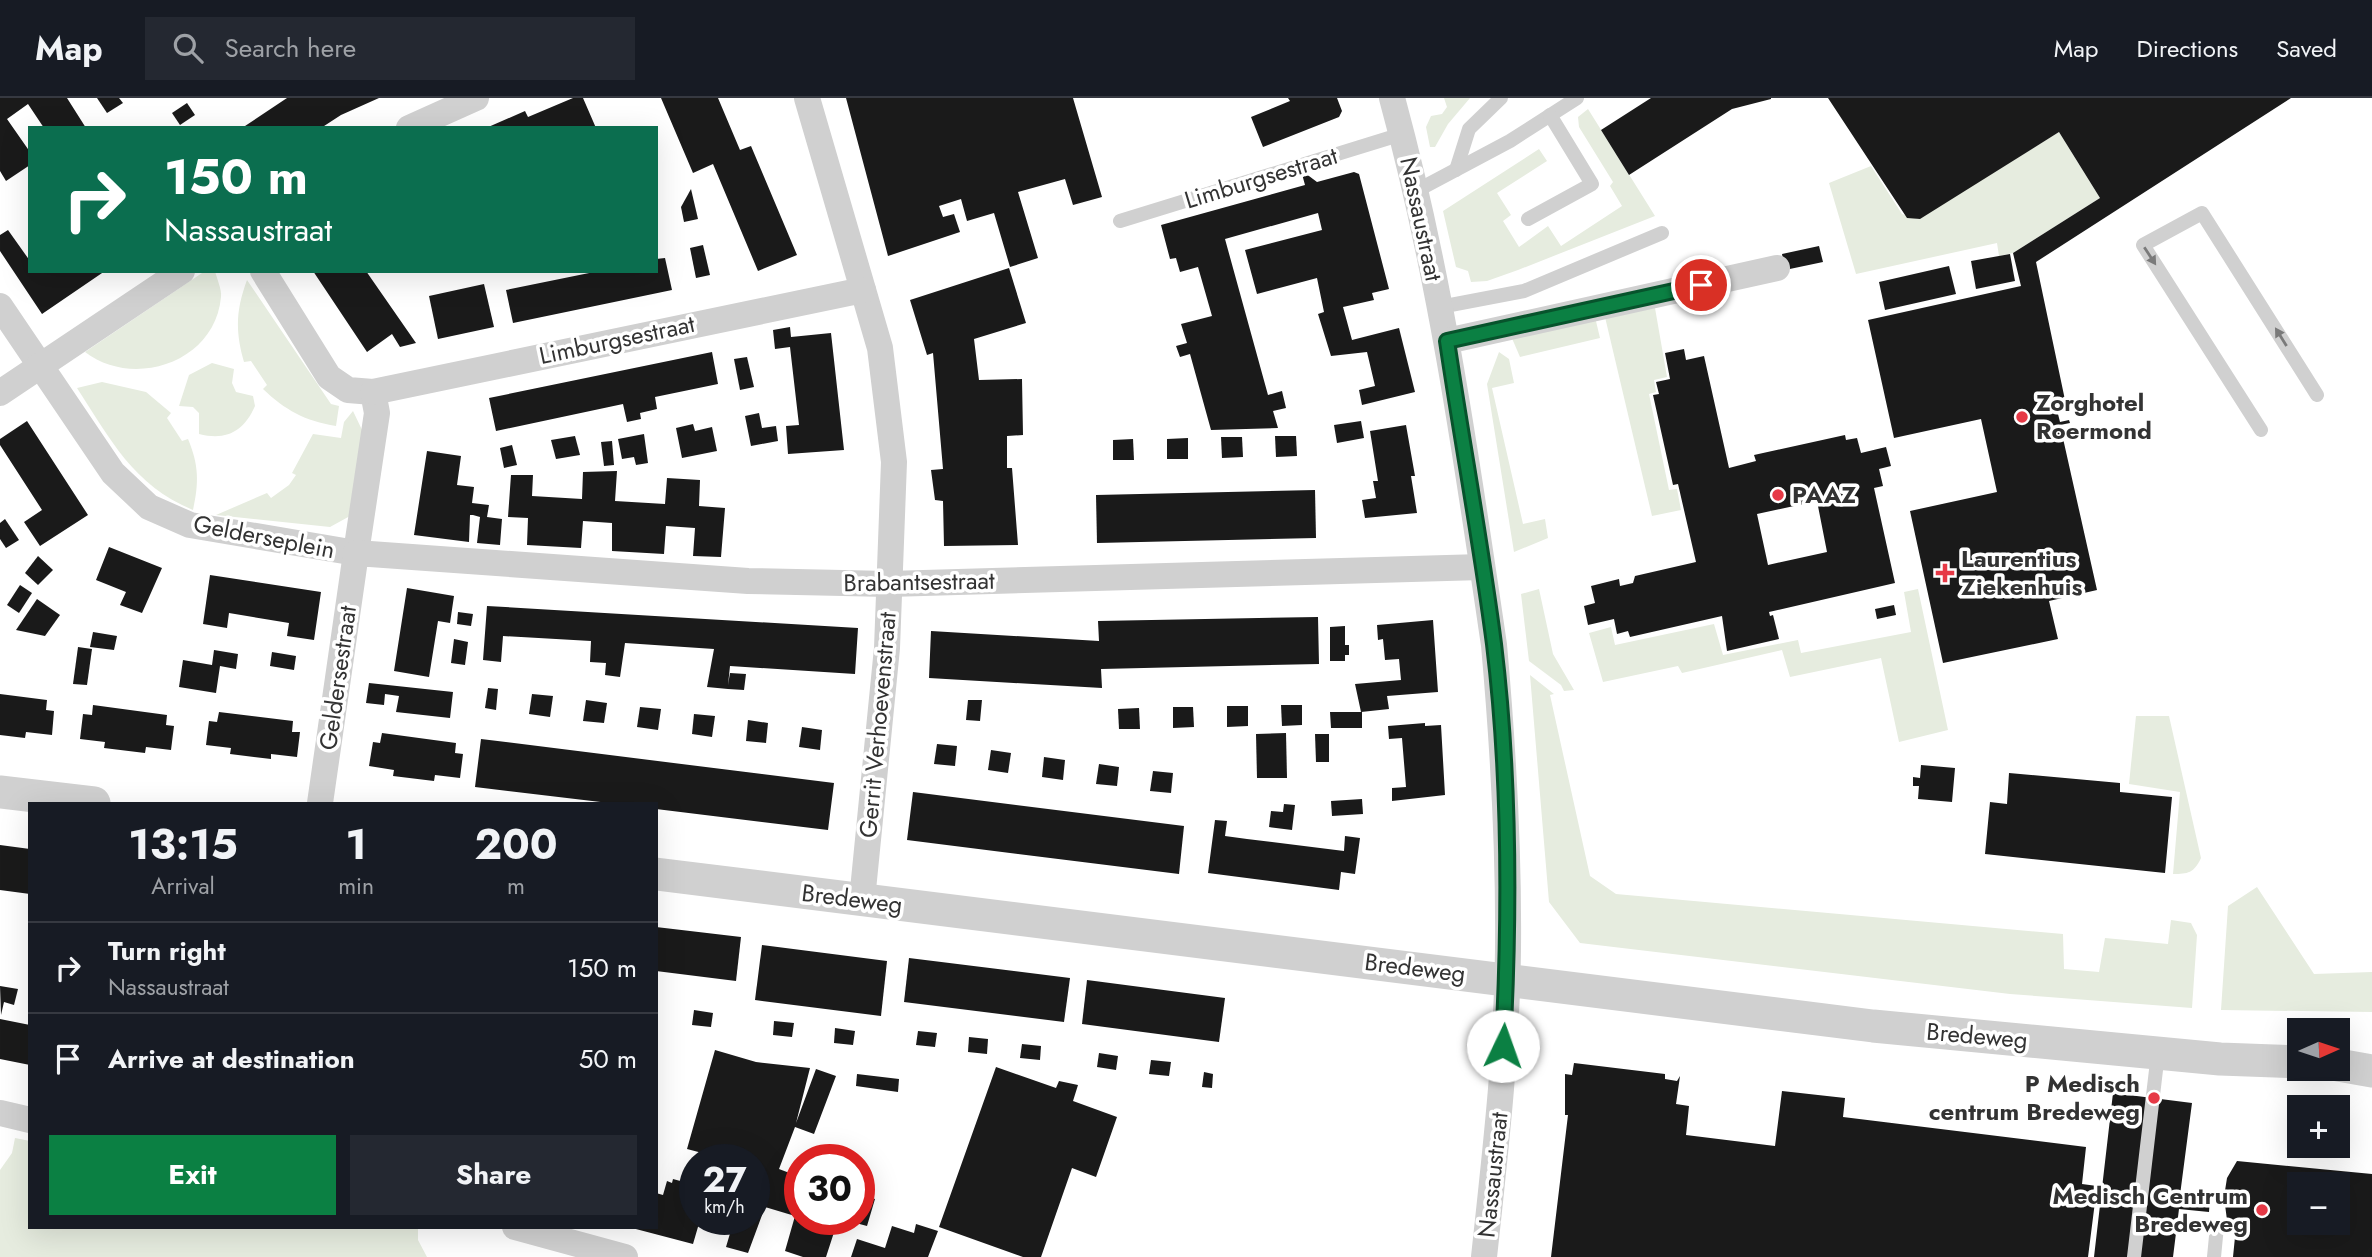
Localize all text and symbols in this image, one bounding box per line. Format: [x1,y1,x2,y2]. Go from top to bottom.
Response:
search box [145,17,635,80]
text: Map [35,25,103,72]
icon: search [169,29,207,67]
text: Search here [225,29,356,67]
text: Map [2054,31,2099,66]
text: Directions [2137,31,2238,66]
text: Saved [2276,31,2337,66]
street label: Limburgsestraat [1180,138,1342,217]
text: 150 m [164,142,308,212]
icon: right [49,154,140,245]
street label: Nassaustraat [1391,154,1452,284]
text: Nassaustraat [164,207,332,253]
one-way arrow [2143,247,2157,265]
pin [1671,255,1731,315]
icon: arrive [1682,266,1720,304]
street label: Limburgsestraat [536,306,698,373]
one-way arrow [2274,327,2287,347]
place label: Zorghotel Roermond [2036,385,2152,448]
marker: Zorghotel Roermond [2014,409,2030,425]
place label: PAAZ [1792,477,1856,512]
marker: PAAZ [1770,487,1786,503]
street label: Gelderseplein [190,506,338,567]
place label: Laurentius Ziekenhuis [1961,541,2082,604]
street label: Brabantsestraat [843,563,995,600]
marker: Laurentius Ziekenhuis [1935,563,1955,583]
street label: Geldersestraat [310,603,365,752]
street label: Gerrit Verhoevenstraat [850,610,905,839]
text: 13:15 [128,814,238,875]
text: 1 [345,814,367,875]
text: 200 [474,814,558,875]
text: Arrival [151,869,215,903]
text: min [338,869,374,903]
text: m [507,869,525,903]
street label: Bredeweg [800,875,904,922]
text: Turn right [108,932,226,970]
street label: Bredeweg [1363,944,1467,991]
icon: right [49,949,87,987]
text: 150 m [567,949,637,987]
text: Nassaustraat [108,970,229,1004]
position arrow [1466,1009,1540,1083]
street label: Bredeweg [1925,1014,2029,1057]
north arrow [2287,1018,2350,1082]
map controls [2287,1018,2350,1235]
icon: arrive [49,1040,87,1078]
text: Arrive at destination [108,1040,355,1078]
text: 50 m [579,1040,637,1078]
place label: P Medisch centrum Bredeweg [1929,1066,2140,1129]
marker: P Medisch centrum Bredeweg [2146,1090,2162,1106]
button: + [2287,1095,2350,1158]
street label: Nassaustraat [1469,1110,1517,1240]
button: Exit [49,1135,336,1215]
button: Share [350,1135,637,1215]
speed limit sign: 30 [784,1144,875,1235]
text: 27 [702,1155,747,1205]
button: − [2287,1172,2350,1235]
place label: Medisch Centrum Bredeweg [2052,1178,2248,1241]
text: km/h [704,1194,745,1220]
marker: Medisch Centrum Bredeweg [2254,1202,2270,1218]

